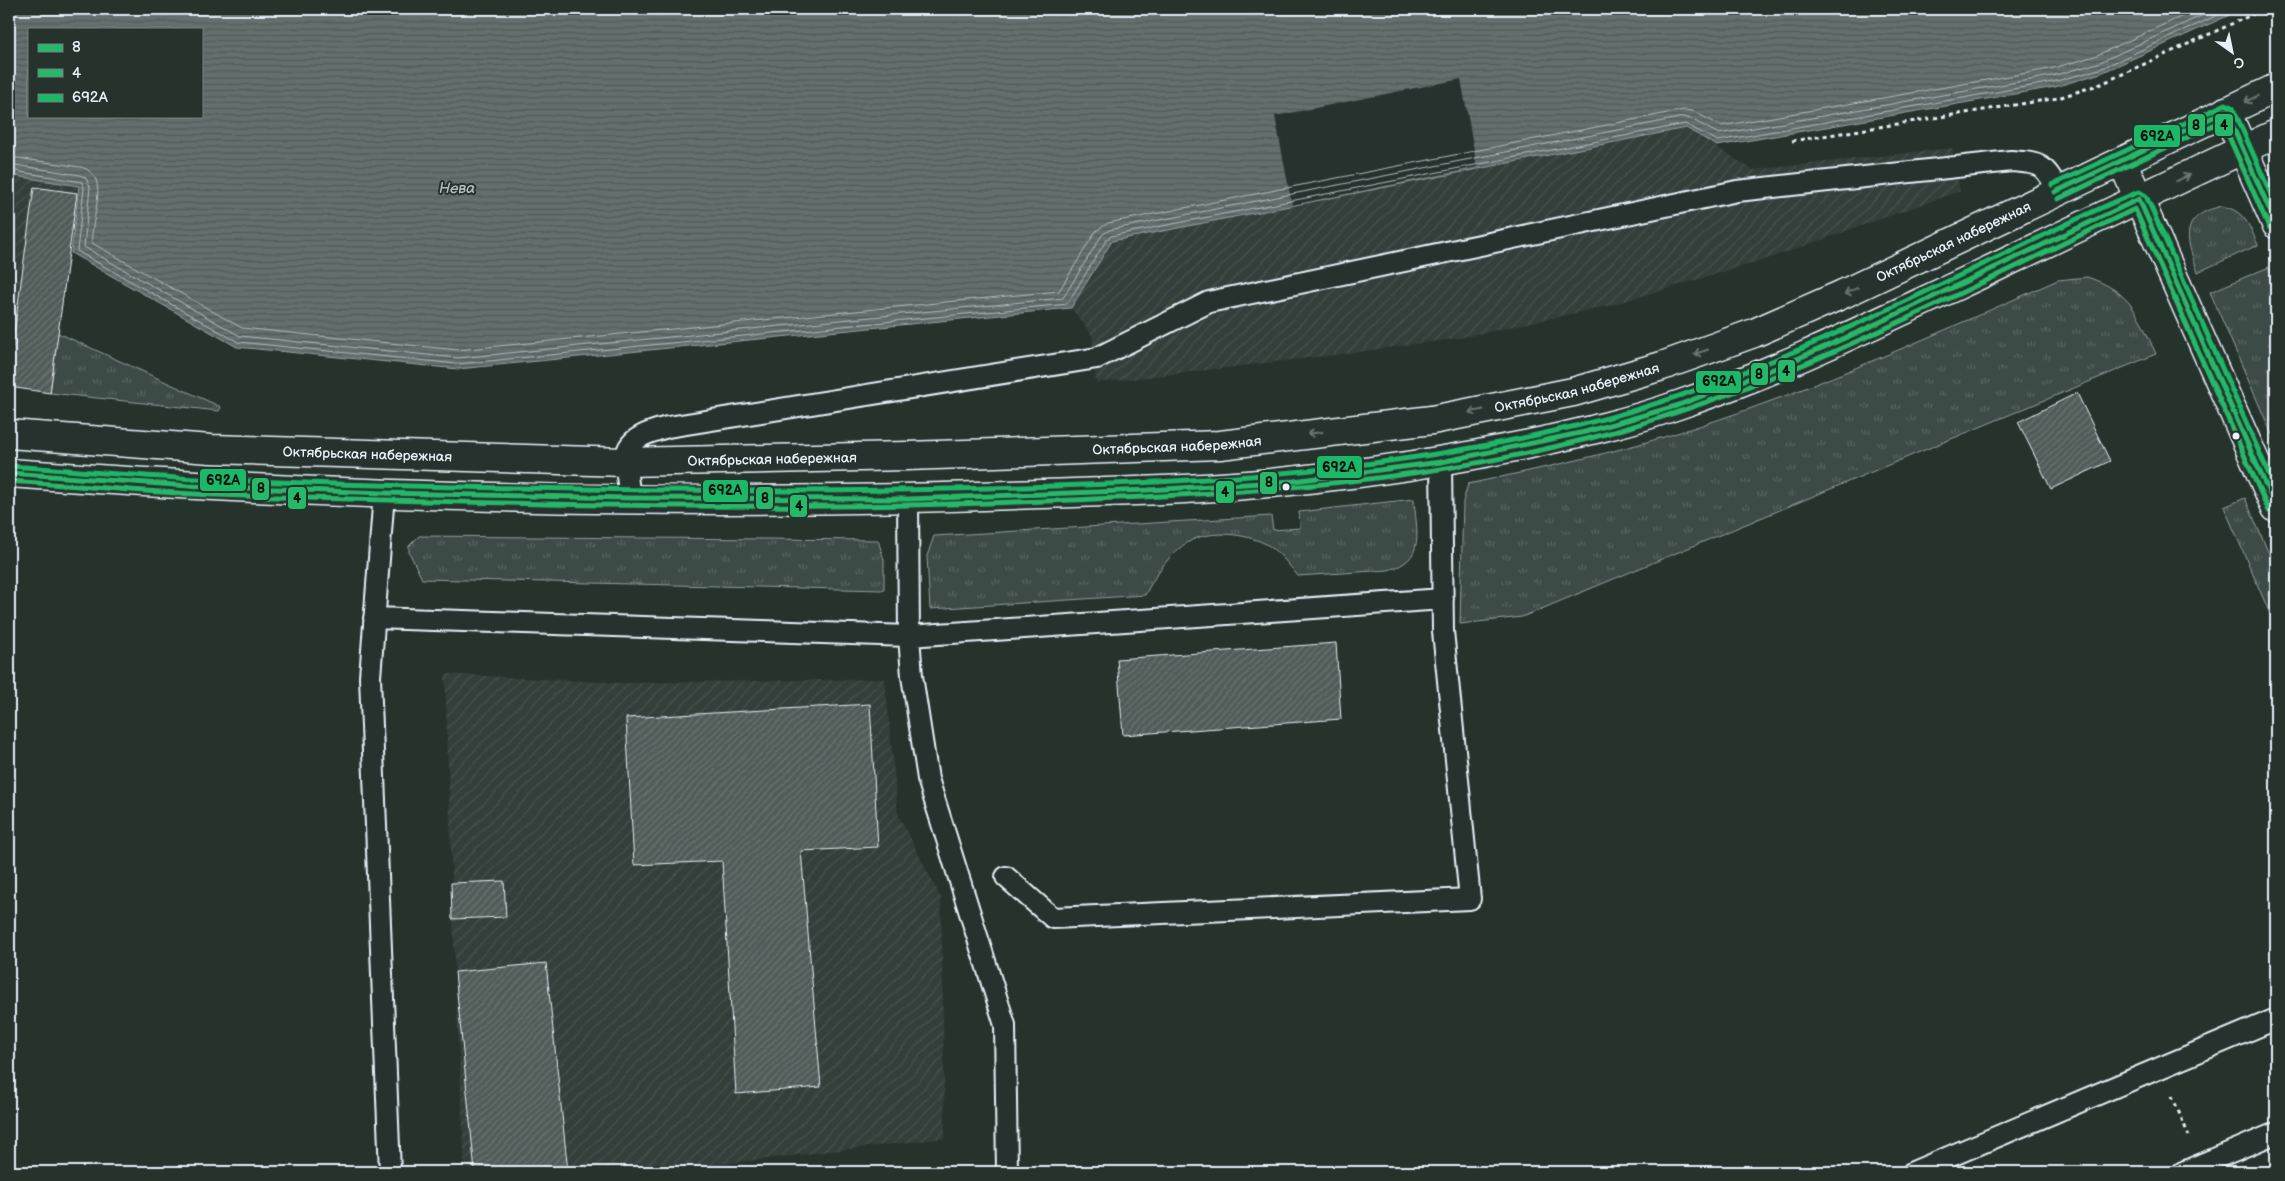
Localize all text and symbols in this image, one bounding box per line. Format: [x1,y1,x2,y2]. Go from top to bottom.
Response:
legend [28,28,202,118]
north arrow [2208,28,2258,78]
text: 8 [72,38,81,57]
text: С [2230,53,2248,72]
text: 4 [72,64,81,83]
text: 692А [72,88,109,107]
one-way arrow [2244,95,2259,105]
line badge: 8 [2187,113,2206,137]
line badge: 4 [2214,113,2234,137]
text: 8 [2192,117,2200,134]
text: 4 [2220,117,2229,134]
line badge: 692А [2133,124,2181,148]
text: 692А [2140,128,2174,145]
one-way arrow [2175,173,2190,182]
water label: Нева [439,179,475,198]
street label: Октябрьская набережная [1873,198,2034,286]
one-way arrow [1844,287,1859,296]
one-way arrow [1693,348,1709,357]
street label: Октябрьская набережная [1493,359,1662,416]
line badge: 4 [1777,359,1796,383]
line badge: 8 [1750,362,1769,386]
text: 4 [1782,363,1791,380]
text: 8 [1755,366,1763,383]
line badge: 692А [1695,370,1742,394]
text: 692А [1702,373,1736,390]
one-way arrow [1468,407,1484,417]
one-way arrow [1307,428,1323,438]
unlabelled marker [2231,431,2241,441]
street label: Октябрьская набережная [1092,432,1263,458]
street label: Октябрьская набережная [282,443,453,466]
street label: Октябрьская набережная [687,449,857,470]
line badge: 692А [1316,455,1363,479]
text: 692А [1322,459,1356,476]
line badge: 692А [199,468,247,492]
line badge: 8 [1259,471,1278,495]
text: 692А [206,472,240,489]
text: 8 [1265,474,1273,491]
line badge: 8 [251,477,270,501]
line badge: 692А [702,479,749,503]
text: 8 [257,480,265,497]
line badge: 4 [1215,480,1235,504]
text: 692А [708,482,742,499]
unlabelled marker [1281,482,1291,492]
text: 4 [1221,484,1230,501]
line badge: 4 [287,486,307,510]
line badge: 8 [755,486,774,510]
text: 4 [293,490,302,507]
text: 8 [761,490,769,507]
line badge: 4 [789,494,808,518]
text: 4 [795,498,804,515]

